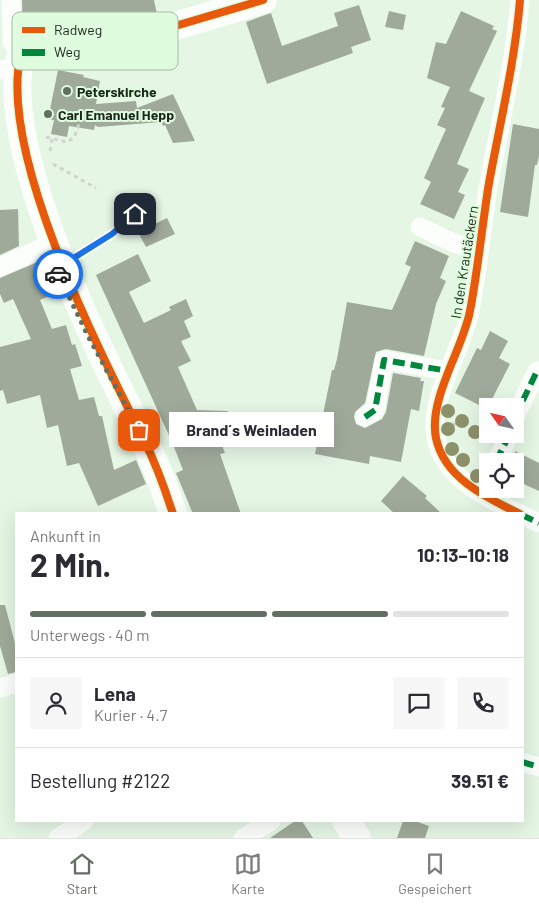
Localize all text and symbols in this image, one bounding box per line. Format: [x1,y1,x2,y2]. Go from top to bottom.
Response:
legend [12,12,178,70]
text: Radweg [54,21,102,38]
text: Weg [54,43,81,60]
place label: Peterskirche [77,83,157,100]
marker: Peterskirche [61,85,73,97]
place label: Carl Emanuel Hepp [58,106,174,123]
marker: Carl Emanuel Hepp [42,108,54,120]
pin [114,193,156,235]
icon: home [121,200,149,228]
street label: In den Krautäckern [447,204,481,320]
courier [33,249,83,299]
icon: car [44,260,72,288]
north arrow [479,398,524,442]
map controls [479,398,524,498]
pin [118,409,160,451]
callout: Brand´s Weinladen [169,412,334,448]
icon: bag [125,416,153,444]
text: Brand´s Weinladen [186,420,317,439]
button: locate [479,453,524,498]
text: Ankunft in [30,526,101,545]
text: 10:13–10:18 [417,543,509,566]
text: 2 Min. [30,545,111,583]
text: Unterwegs · 40 m [30,625,149,644]
button: person [30,677,82,729]
button: chat [393,677,445,729]
button: phone [457,677,509,729]
text: Lena [94,682,136,705]
text: Kurier · 4.7 [94,705,167,724]
text: Bestellung #2122 [30,769,170,792]
text: 39.51 € [451,769,509,792]
tab: Start [67,850,98,897]
tab: Karte [231,850,265,897]
tab: Gespeichert [398,850,472,897]

